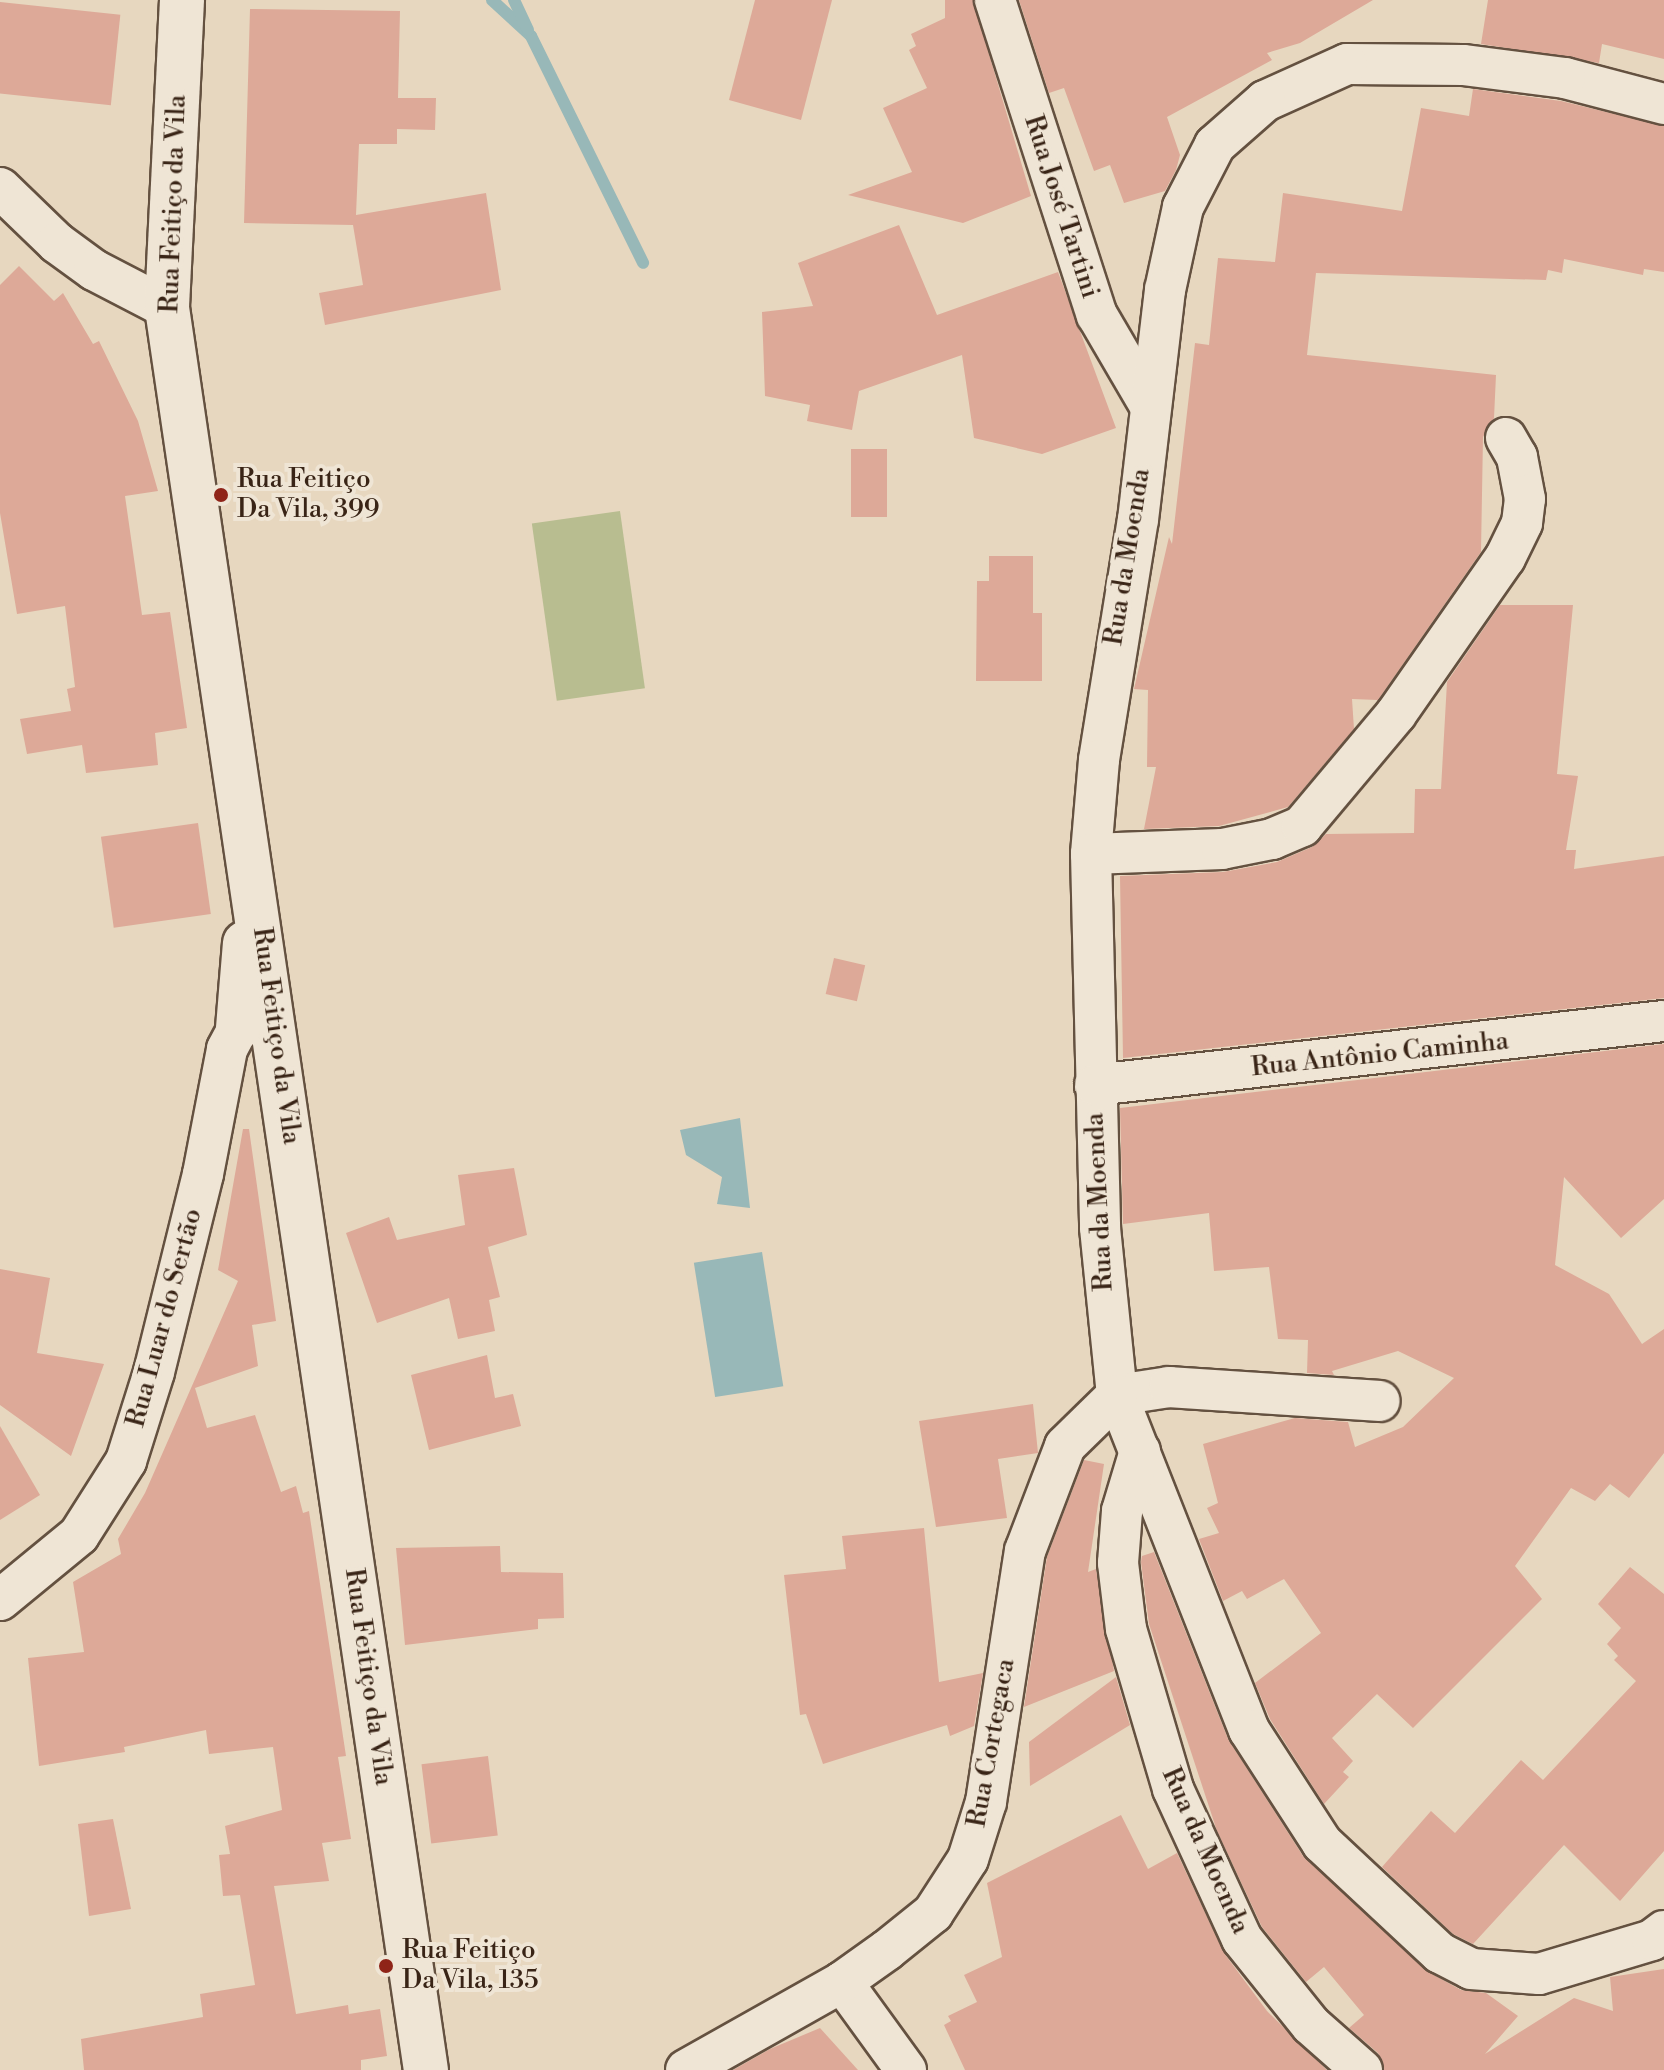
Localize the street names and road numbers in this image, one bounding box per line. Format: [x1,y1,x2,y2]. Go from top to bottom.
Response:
street label: Rua Feitiço da Vila [155,94,193,314]
street label: Rua José Tartini [1017,112,1105,302]
street label: Rua da Moenda [1099,466,1157,648]
street label: Rua Feitiço da Vila [245,926,307,1146]
street label: Rua Antônio Caminha [1250,1026,1510,1084]
street label: Rua da Moenda [1080,1112,1120,1292]
street label: Rua Luar do Sertão [121,1205,209,1431]
street label: Rua Feitiço da Vila [337,1567,399,1787]
street label: Rua Cortegaca [962,1656,1022,1830]
street label: Rua da Moenda [1154,1763,1256,1939]

